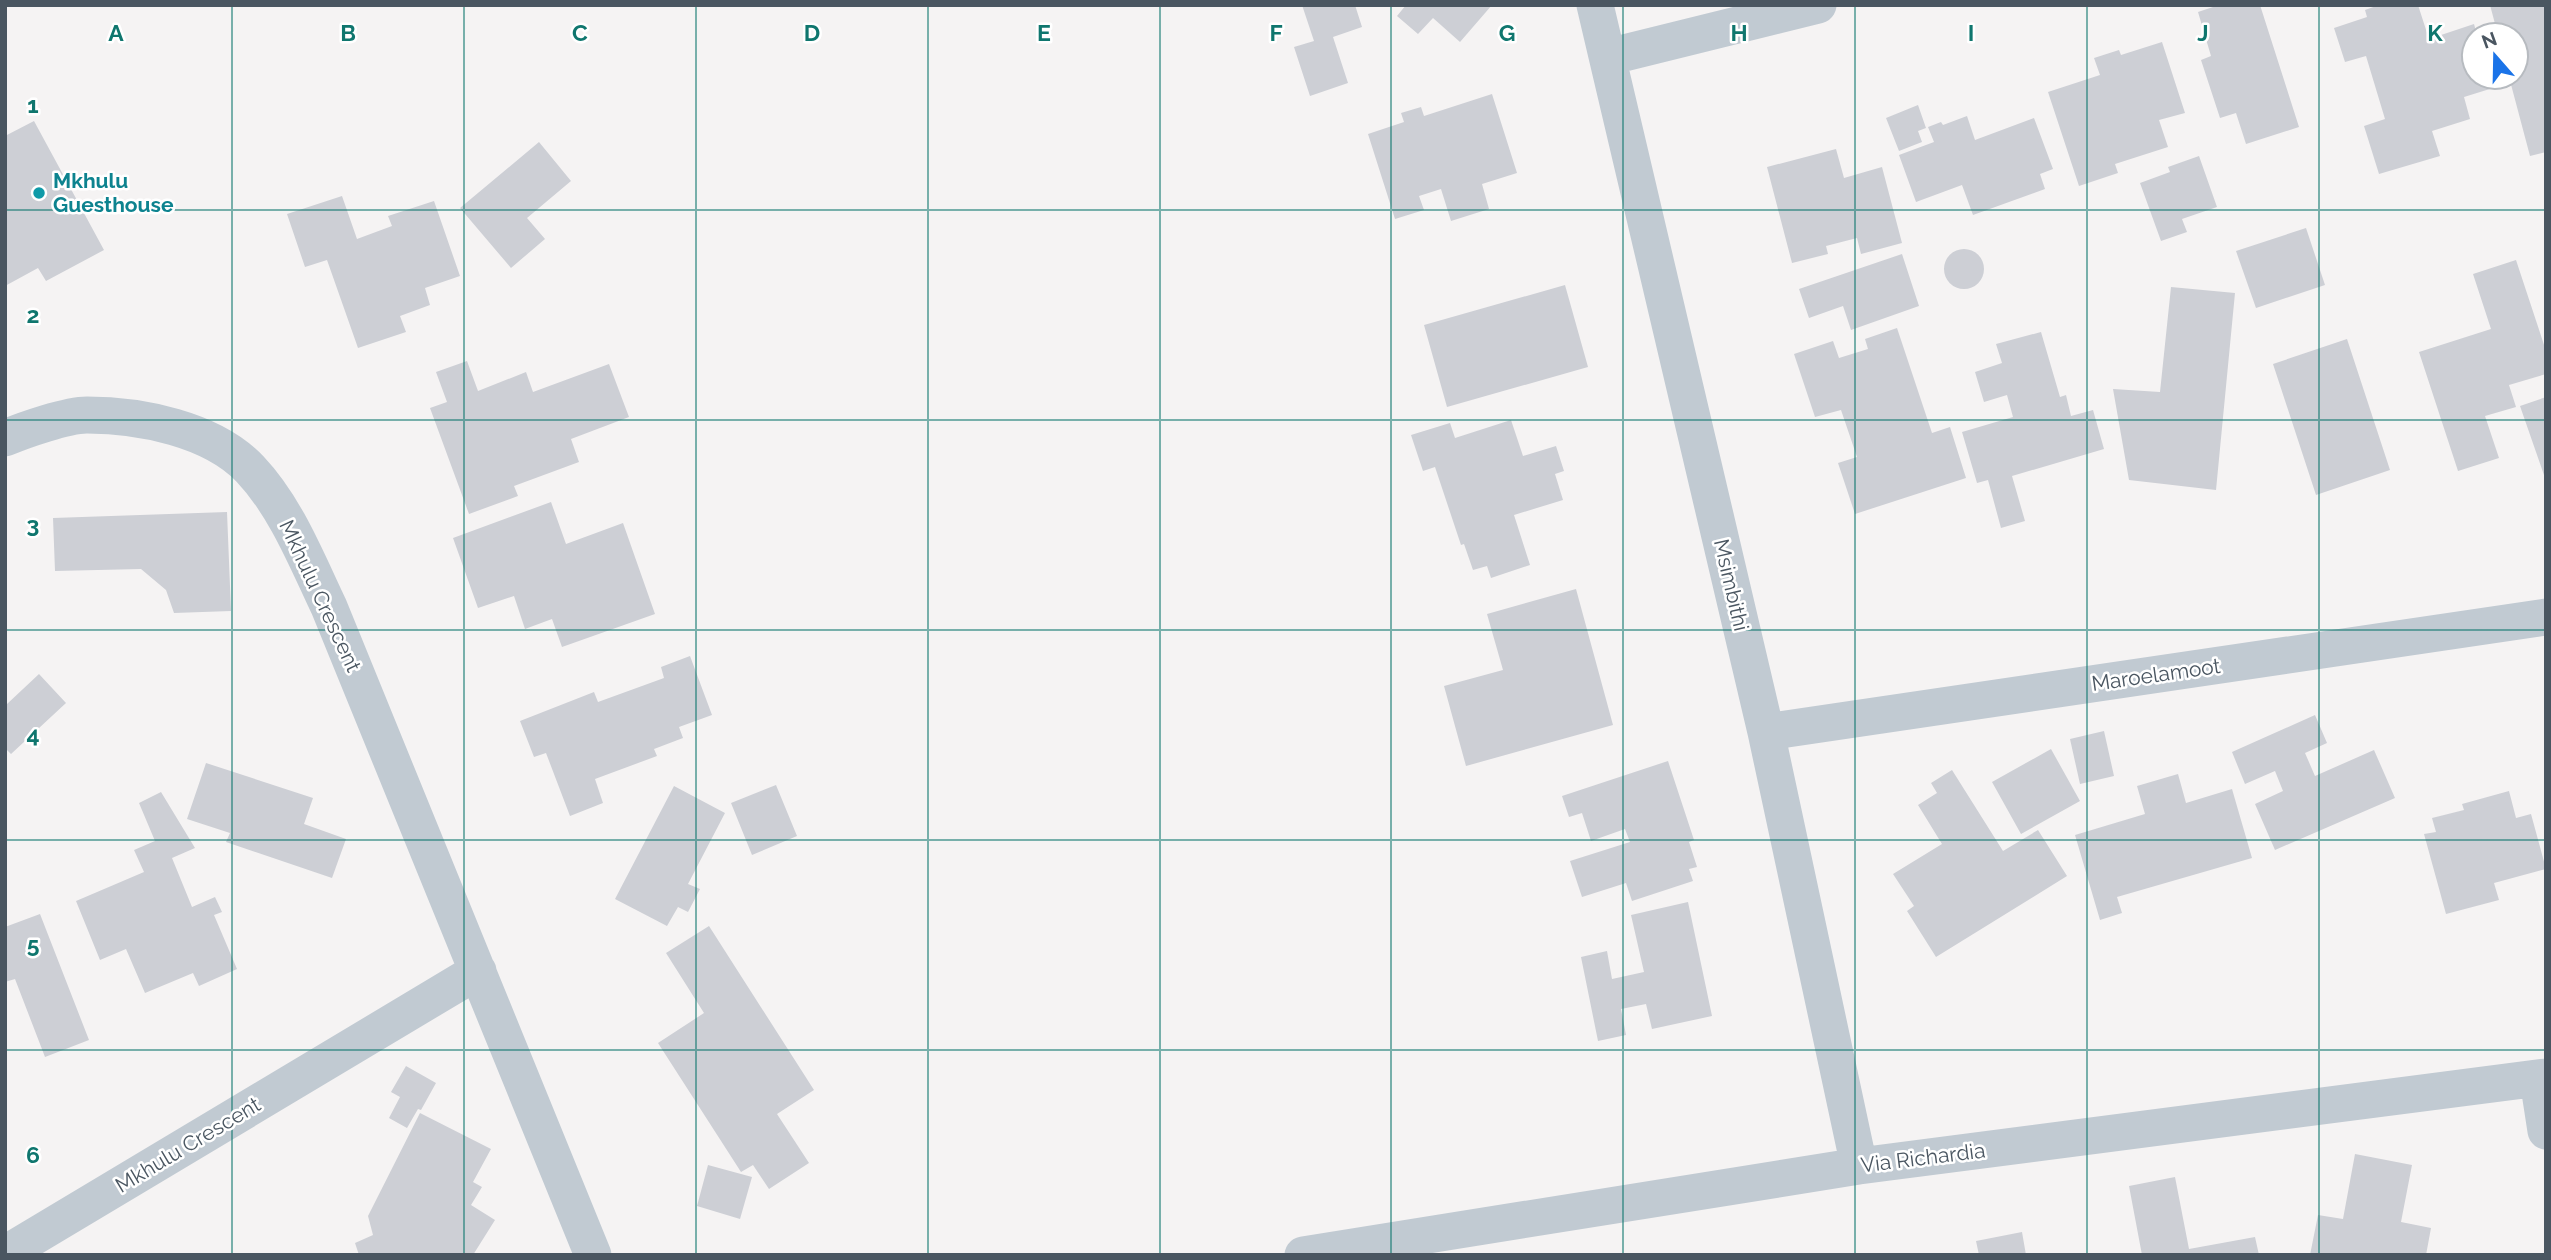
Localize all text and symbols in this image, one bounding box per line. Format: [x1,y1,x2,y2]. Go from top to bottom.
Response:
text: A [108,19,124,46]
text: B [340,19,356,46]
text: C [572,19,588,46]
text: D [804,19,820,46]
text: E [1037,19,1051,46]
text: F [1269,19,1283,46]
text: G [1499,19,1515,46]
text: H [1730,19,1748,46]
text: I [1968,19,1974,46]
text: J [2197,19,2209,46]
text: K [2427,19,2443,46]
north arrow [2460,21,2530,91]
text: N [2479,27,2500,53]
text: 1 [27,91,39,118]
place label: Mkhulu Guesthouse [53,168,174,217]
marker: Mkhulu Guesthouse [31,185,47,201]
text: 2 [27,301,39,328]
text: 3 [27,511,39,538]
street label: Mkhulu Crescent [274,516,367,676]
street label: Msimbithi [1709,536,1754,633]
street label: Maroelamoot [2090,653,2222,696]
text: 4 [26,721,40,748]
text: 5 [27,931,40,958]
street label: Mkhulu Crescent [111,1091,265,1198]
street label: Via Richardia [1859,1137,1987,1178]
text: 6 [26,1141,40,1168]

